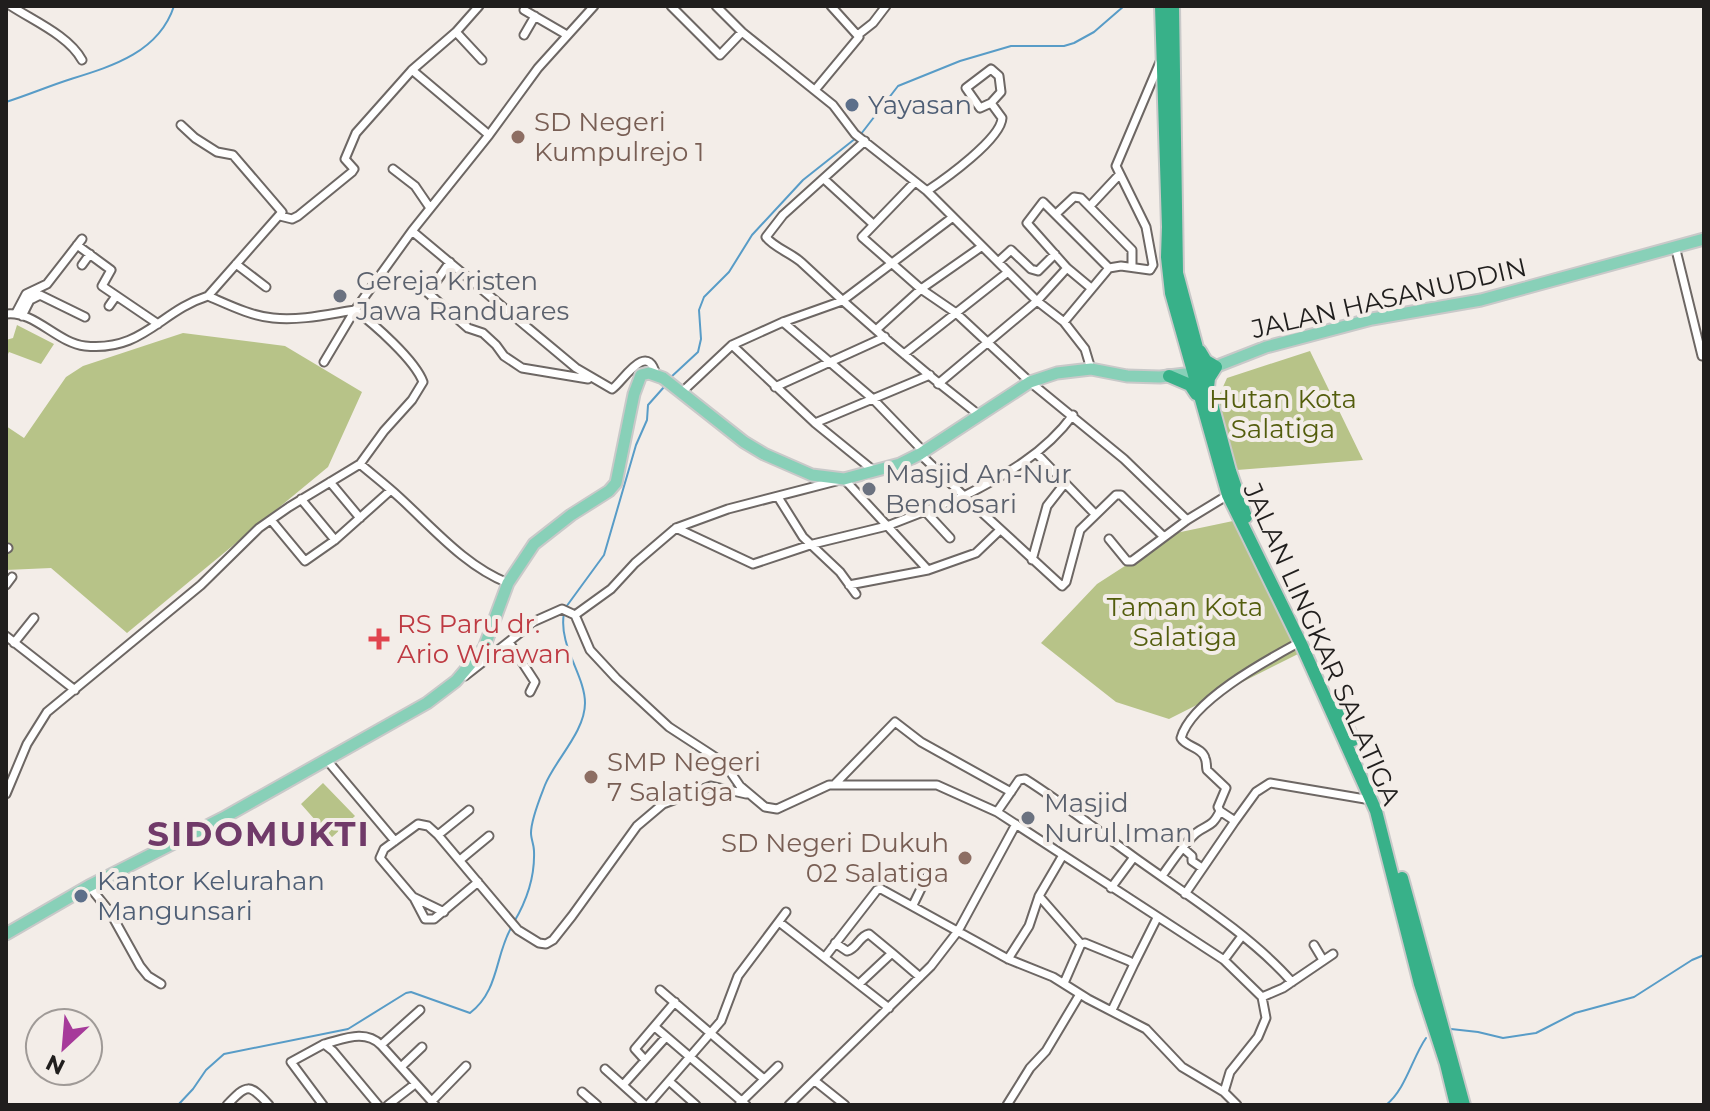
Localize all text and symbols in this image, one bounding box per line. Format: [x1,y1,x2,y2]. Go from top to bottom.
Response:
place label: Yayasan [868,89,972,121]
marker: Yayasan [843,96,861,114]
place label: SD Negeri Kumpulrejo 1 [534,106,704,168]
marker: SD Negeri Kumpulrejo 1 [509,128,527,146]
street label: JALAN HASANUDDIN [1247,251,1530,345]
place label: Gereja Kristen Jawa Randuares [355,265,569,327]
marker: Gereja Kristen Jawa Randuares [331,287,349,305]
park label: Hutan Kota Salatiga [1209,383,1357,445]
place label: Masjid An-Nur Bendosari [885,458,1072,520]
street label: JALAN LINGKAR SALATIGA [1236,477,1408,810]
marker: Masjid An-Nur Bendosari [860,480,878,498]
park label: Taman Kota Salatiga [1107,591,1263,653]
place label: RS Paru dr. Ario Wirawan [397,608,571,670]
marker: RS Paru dr. Ario Wirawan [368,628,390,650]
place label: SMP Negeri 7 Salatiga [607,746,761,808]
marker: SMP Negeri 7 Salatiga [582,768,600,786]
place label: Masjid Nurul Iman [1044,787,1193,849]
marker: Masjid Nurul Iman [1019,809,1037,827]
district label: SIDOMUKTI [147,813,371,855]
place label: SD Negeri Dukuh 02 Salatiga [721,827,949,889]
marker: SD Negeri Dukuh 02 Salatiga [956,849,974,867]
place label: Kantor Kelurahan Mangunsari [97,865,325,927]
marker: Kantor Kelurahan Mangunsari [72,887,90,905]
north arrow [24,1007,104,1087]
text: N [42,1048,69,1081]

